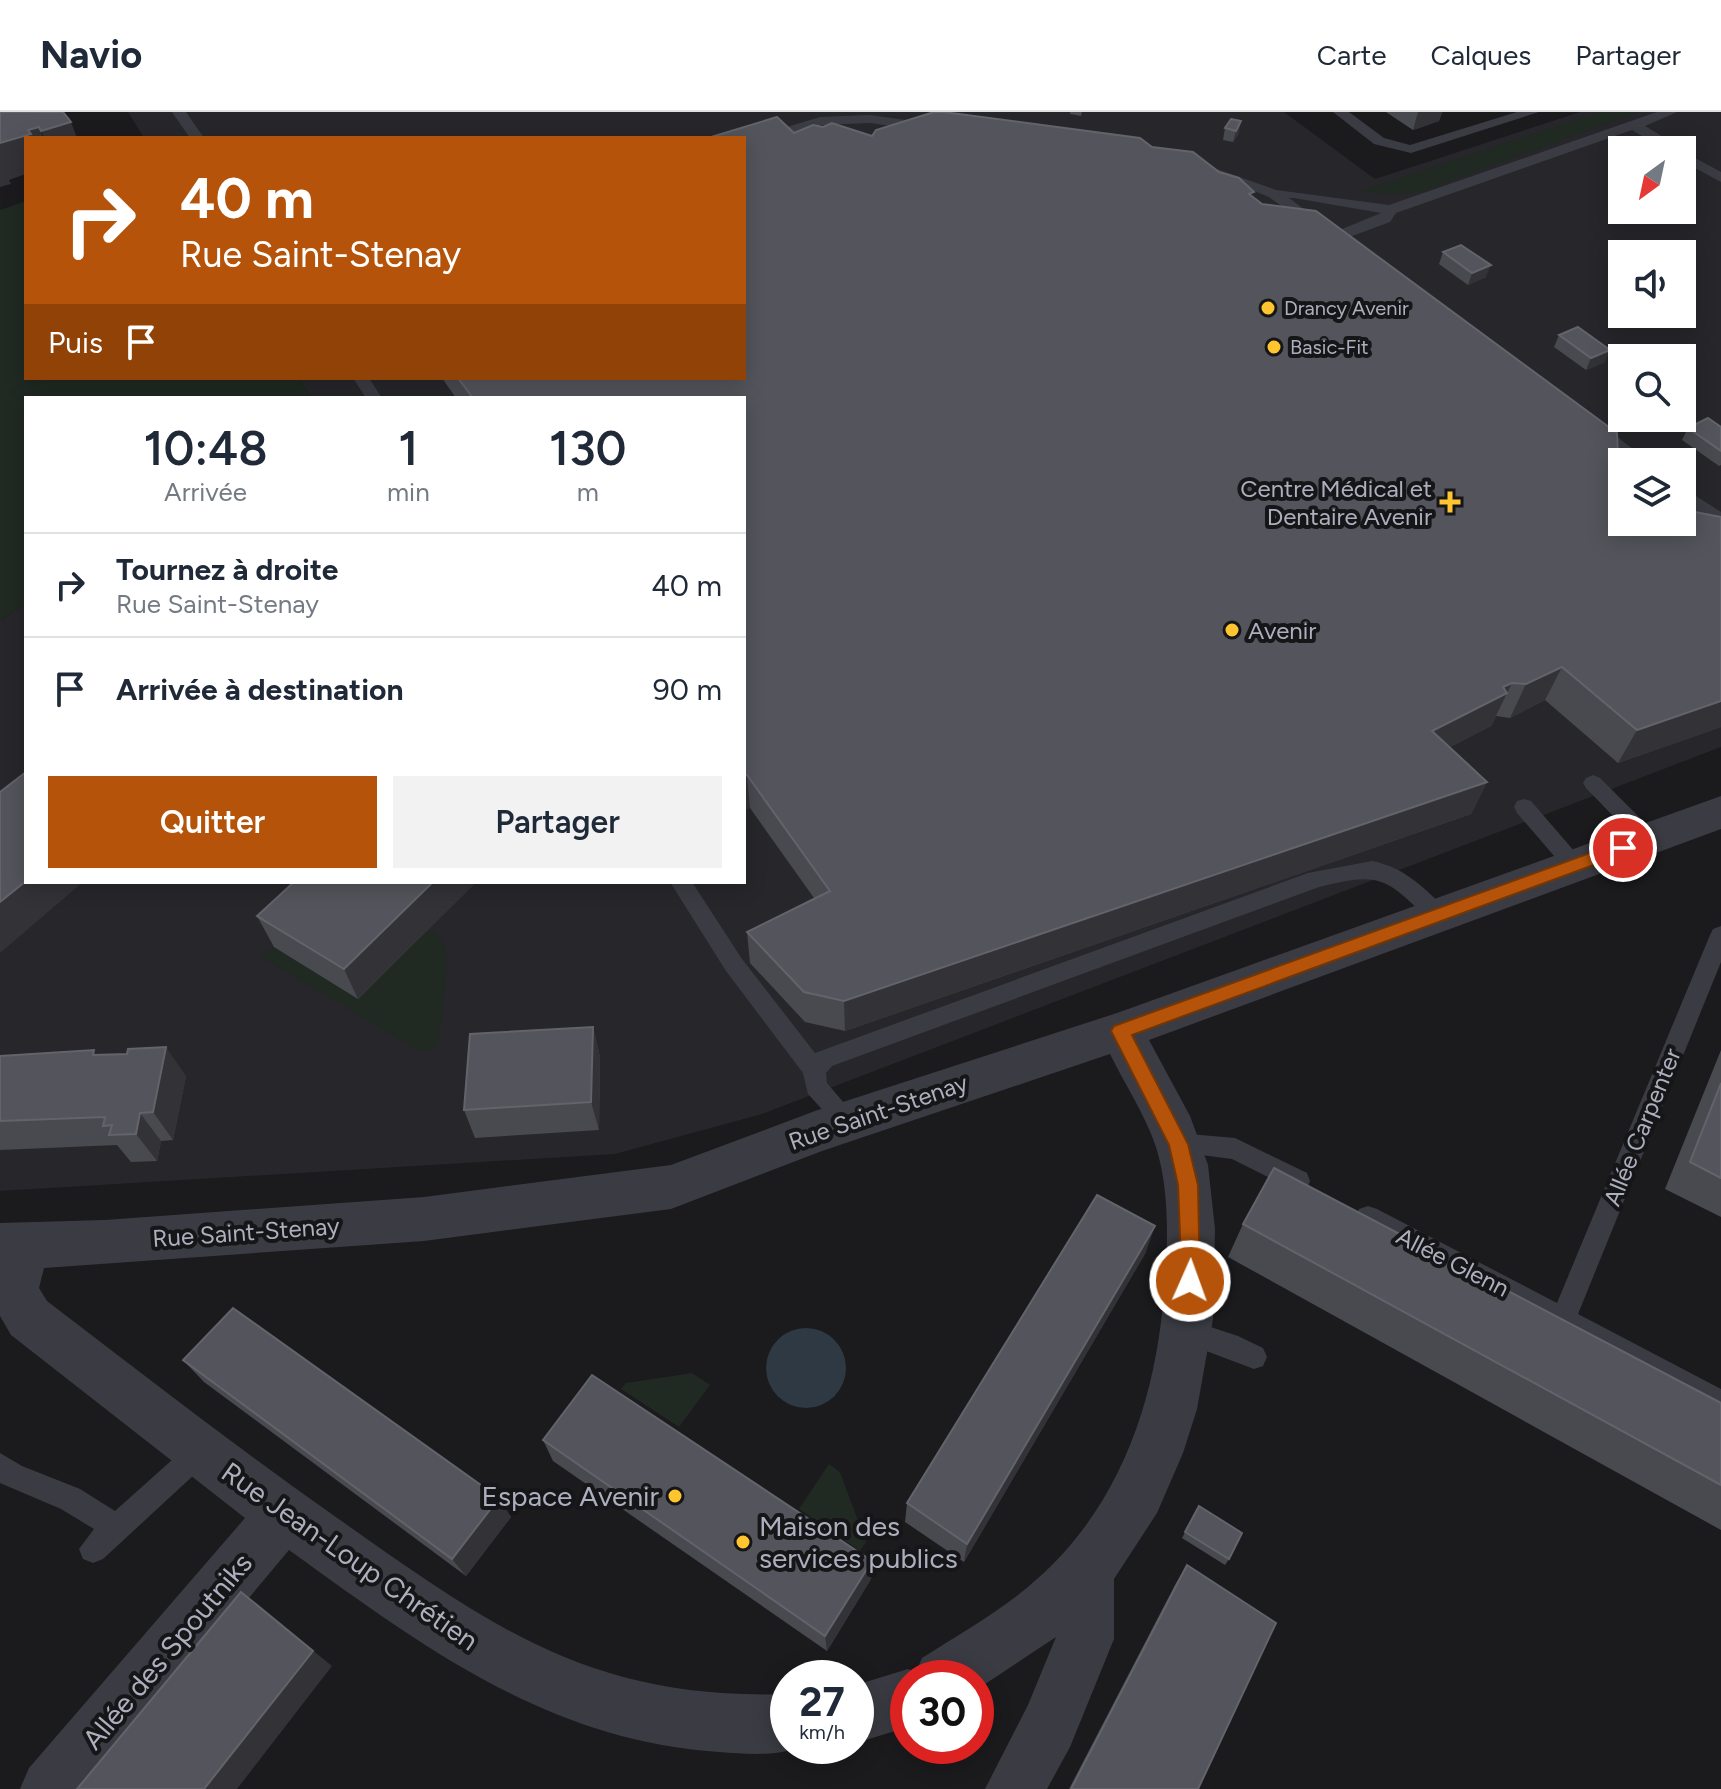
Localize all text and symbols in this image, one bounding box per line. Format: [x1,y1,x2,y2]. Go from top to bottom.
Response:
text: Navio [40,32,142,78]
text: Carte [1317,38,1387,72]
text: Calques [1431,38,1531,72]
text: Partager [1575,38,1681,72]
north arrow [1608,136,1696,224]
map controls [1608,136,1696,536]
text: 40 m [180,165,314,232]
icon: right [48,168,152,272]
text: Rue Saint-Stenay [180,233,461,276]
button: sound [1608,240,1696,328]
place label: Drancy Avenir [1284,296,1409,320]
marker: Drancy Avenir [1259,299,1277,317]
icon: arrive [119,320,163,364]
text: Puis [48,324,103,361]
place label: Basic-Fit [1290,335,1369,359]
marker: Basic-Fit [1265,338,1283,356]
button: search [1608,344,1696,432]
text: 10:48 [143,419,268,477]
text: 1 [398,419,418,477]
text: 130 [549,419,627,477]
button: layers [1608,448,1696,536]
place label: Centre Médical et Dentaire Avenir [1240,474,1432,531]
text: Arrivée [164,476,247,508]
text: min [387,476,430,508]
text: m [577,476,599,508]
marker: Centre Médical et Dentaire Avenir [1439,491,1461,513]
text: Tournez à droite [116,551,338,588]
icon: right [48,563,92,607]
text: 40 m [651,567,722,604]
text: Rue Saint-Stenay [116,588,319,620]
place label: Avenir [1248,616,1316,645]
marker: Avenir [1223,621,1241,639]
icon: arrive [48,667,92,711]
text: Arrivée à destination [116,671,403,708]
text: 90 m [653,671,722,708]
button: Quitter [48,776,377,868]
button: Partager [393,776,722,868]
pin [1589,814,1657,882]
icon: arrive [1601,826,1645,870]
street label: Allée Carpenter [1597,1044,1687,1210]
street label: Rue Saint-Stenay [785,1068,972,1156]
street label: Rue Saint-Stenay [152,1211,341,1253]
street label: Allée Glenn [1392,1221,1514,1303]
position arrow [1148,1239,1232,1323]
street label: Rue Jean-Loup Chrétien [215,1455,485,1657]
place label: Espace Avenir [481,1479,660,1513]
marker: Espace Avenir [666,1487,684,1505]
place label: Maison des services publics [759,1509,958,1575]
marker: Maison des services publics [734,1533,752,1551]
street label: Allée des Spoutniks [75,1546,259,1756]
speed limit sign: 30 [890,1660,994,1764]
text: 27 [799,1678,845,1726]
text: km/h [799,1720,845,1744]

